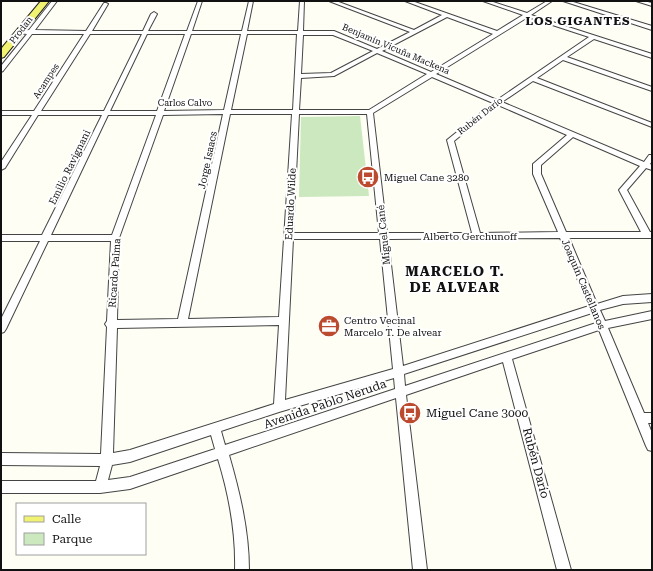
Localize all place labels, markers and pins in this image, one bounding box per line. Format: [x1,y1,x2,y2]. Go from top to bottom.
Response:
bus stop icon: Miguel Cane 3280 [355,164,381,190]
place label: Miguel Cane 3280 [384,172,470,183]
office icon: Centro Vecinal Marcelo T. De alvear [316,313,342,339]
place label: Centro Vecinal Marcelo T. De alvear [344,315,442,338]
bus stop icon: Miguel Cane 3000 [397,400,423,426]
place label: Miguel Cane 3000 [426,406,528,420]

